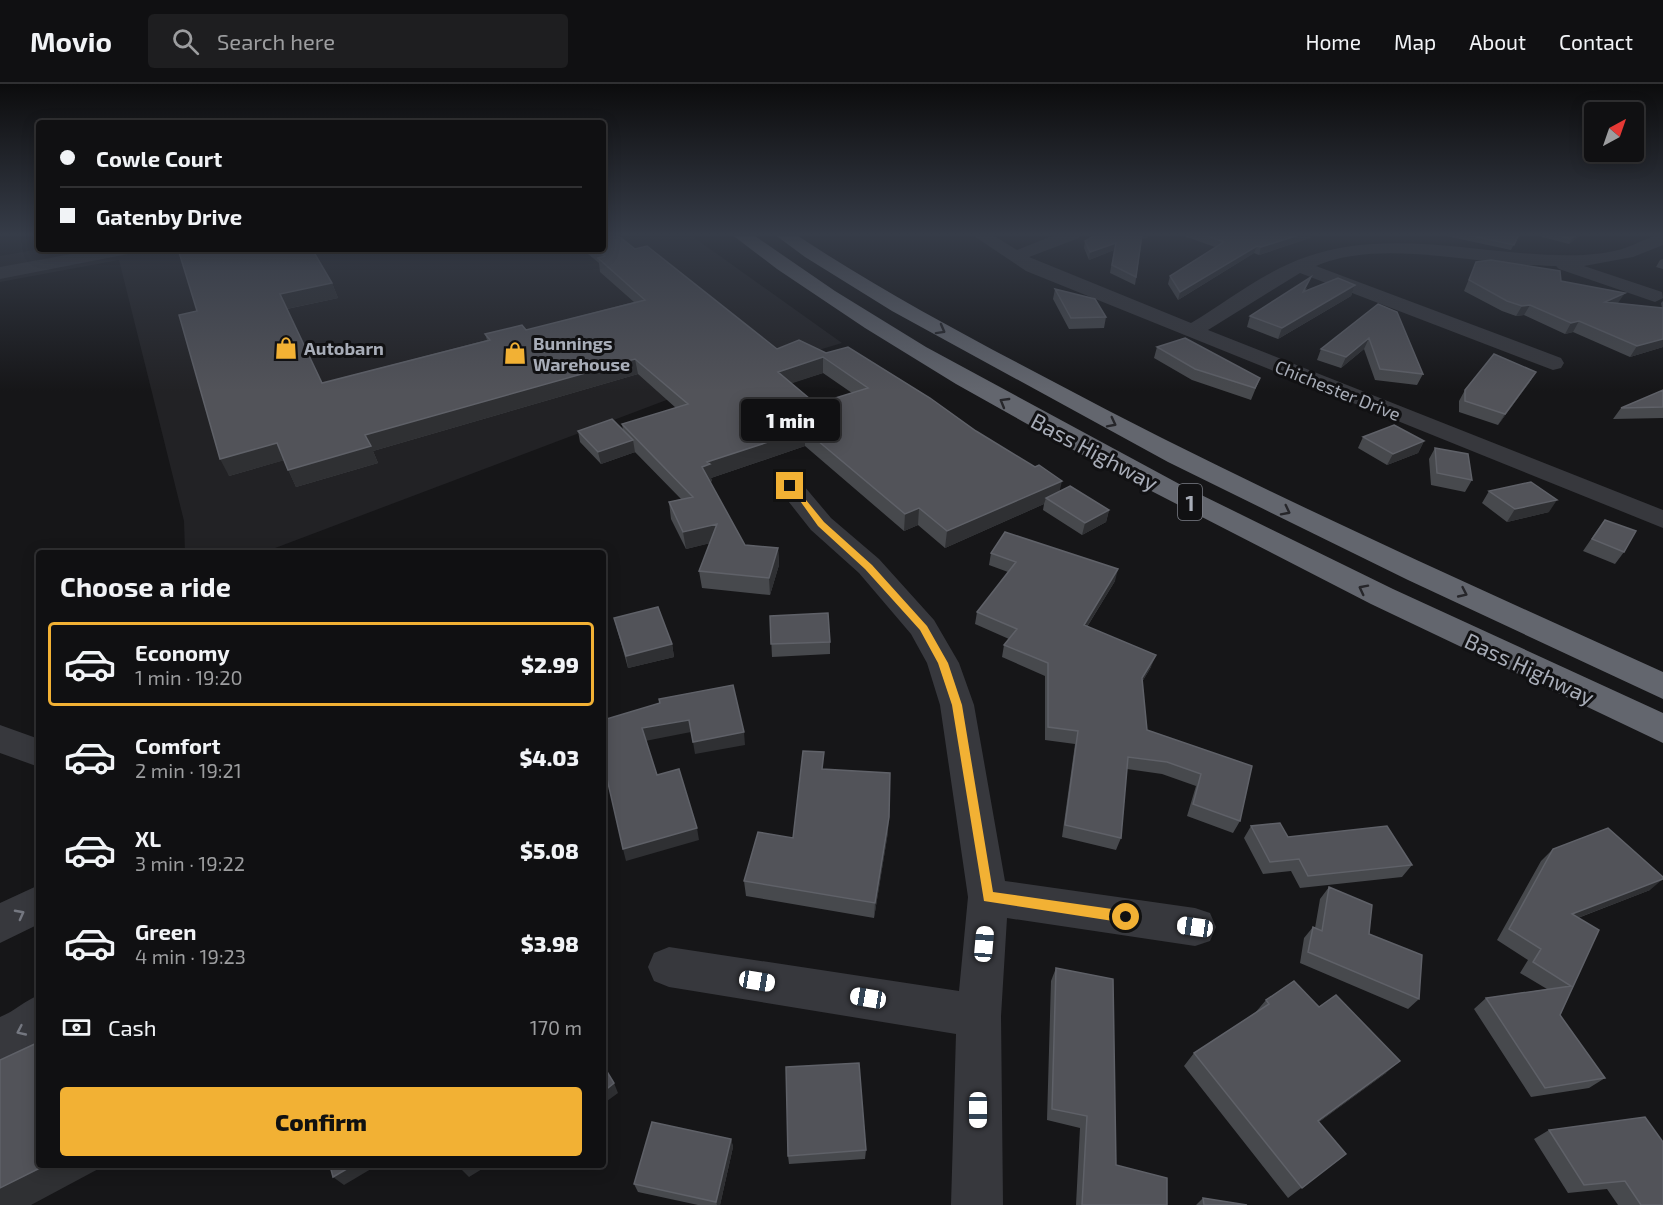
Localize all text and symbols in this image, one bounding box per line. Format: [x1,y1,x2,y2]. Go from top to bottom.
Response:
search box [148,14,568,68]
text: Movio [30,24,112,58]
icon: search [169,25,202,58]
text: Search here [217,28,335,54]
text: Home [1305,29,1361,54]
text: Map [1394,29,1436,54]
text: About [1469,29,1526,54]
text: Contact [1559,29,1633,54]
north arrow [1584,102,1644,162]
map controls [1584,102,1644,162]
text: Cowle Court [96,145,222,171]
text: Gatenby Drive [96,203,242,229]
one-way arrow [934,323,945,334]
place label: Bunnings Warehouse [533,332,630,375]
shop icon: Autobarn [273,335,299,361]
place label: Autobarn [304,337,384,359]
shop icon: Bunnings Warehouse [502,340,528,366]
street label: Chichester Drive [1272,355,1404,425]
one-way arrow [1000,397,1010,409]
callout: 1 min [740,399,840,441]
street label: Bass Highway [1027,407,1163,496]
text: 1 min [766,408,815,432]
one-way arrow [1106,416,1116,427]
route end [776,472,803,499]
road number: 1 [1178,484,1202,520]
one-way arrow [1280,503,1291,515]
text: Choose a ride [60,570,231,602]
one-way arrow [1358,585,1369,596]
one-way arrow [1456,586,1467,598]
street label: Bass Highway [1461,627,1599,710]
icon: car [63,637,117,691]
text: Economy [135,639,230,665]
text: $2.99 [521,651,579,677]
text: 1 min · 19:20 [135,665,243,689]
icon: car [63,730,117,784]
text: Comfort [135,732,220,758]
text: $4.03 [519,744,579,770]
text: 2 min · 19:21 [135,758,242,782]
icon: car [63,823,117,877]
text: XL [135,825,161,851]
text: $5.08 [520,837,579,863]
text: 3 min · 19:22 [135,851,245,875]
route start [1112,903,1139,930]
one-way arrow [13,910,24,921]
icon: car [63,916,117,970]
car [1176,916,1214,938]
text: Green [135,918,197,944]
car [973,925,995,963]
text: $3.98 [521,930,579,956]
text: 4 min · 19:23 [135,944,246,968]
car [738,969,776,993]
car [849,986,887,1010]
icon: cash [60,1011,93,1044]
text: Cash [108,1014,157,1040]
text: 170 m [530,1015,582,1039]
one-way arrow [17,1023,28,1035]
button: Confirm [60,1087,582,1156]
car [969,1092,987,1128]

